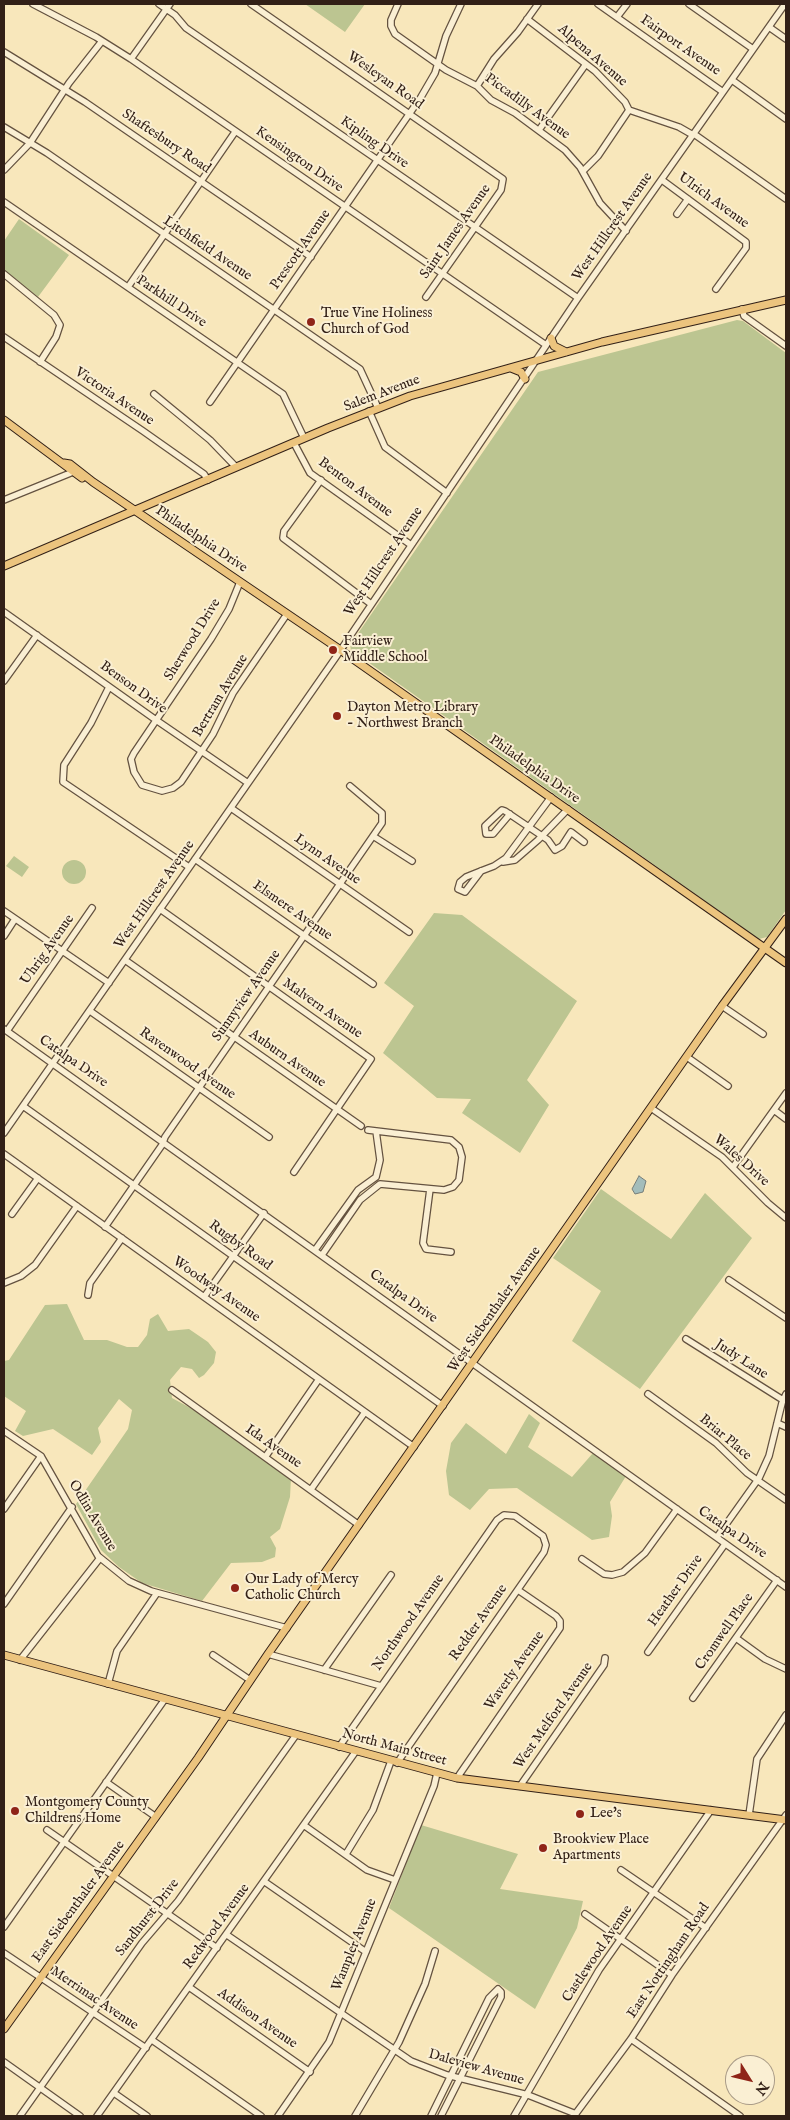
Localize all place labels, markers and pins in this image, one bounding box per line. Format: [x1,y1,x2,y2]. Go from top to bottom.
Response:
place label: True Vine Holiness Church of God [321,306,432,338]
marker: True Vine Holiness Church of God [305,316,317,328]
place label: Fairview Middle School [343,634,427,666]
marker: Fairview Middle School [327,644,339,656]
place label: Dayton Metro Library - Northwest Branch [347,700,478,732]
marker: Dayton Metro Library - Northwest Branch [331,710,343,722]
place label: Our Lady of Mercy Catholic Church [245,1572,359,1604]
marker: Our Lady of Mercy Catholic Church [229,1582,241,1594]
place label: Montgomery County Childrens Home [25,1795,149,1828]
marker: Montgomery County Childrens Home [9,1805,21,1817]
place label: Lee's [590,1806,622,1822]
marker: Lee's [574,1808,586,1820]
place label: Brookview Place Apartments [553,1832,649,1864]
marker: Brookview Place Apartments [537,1842,549,1854]

